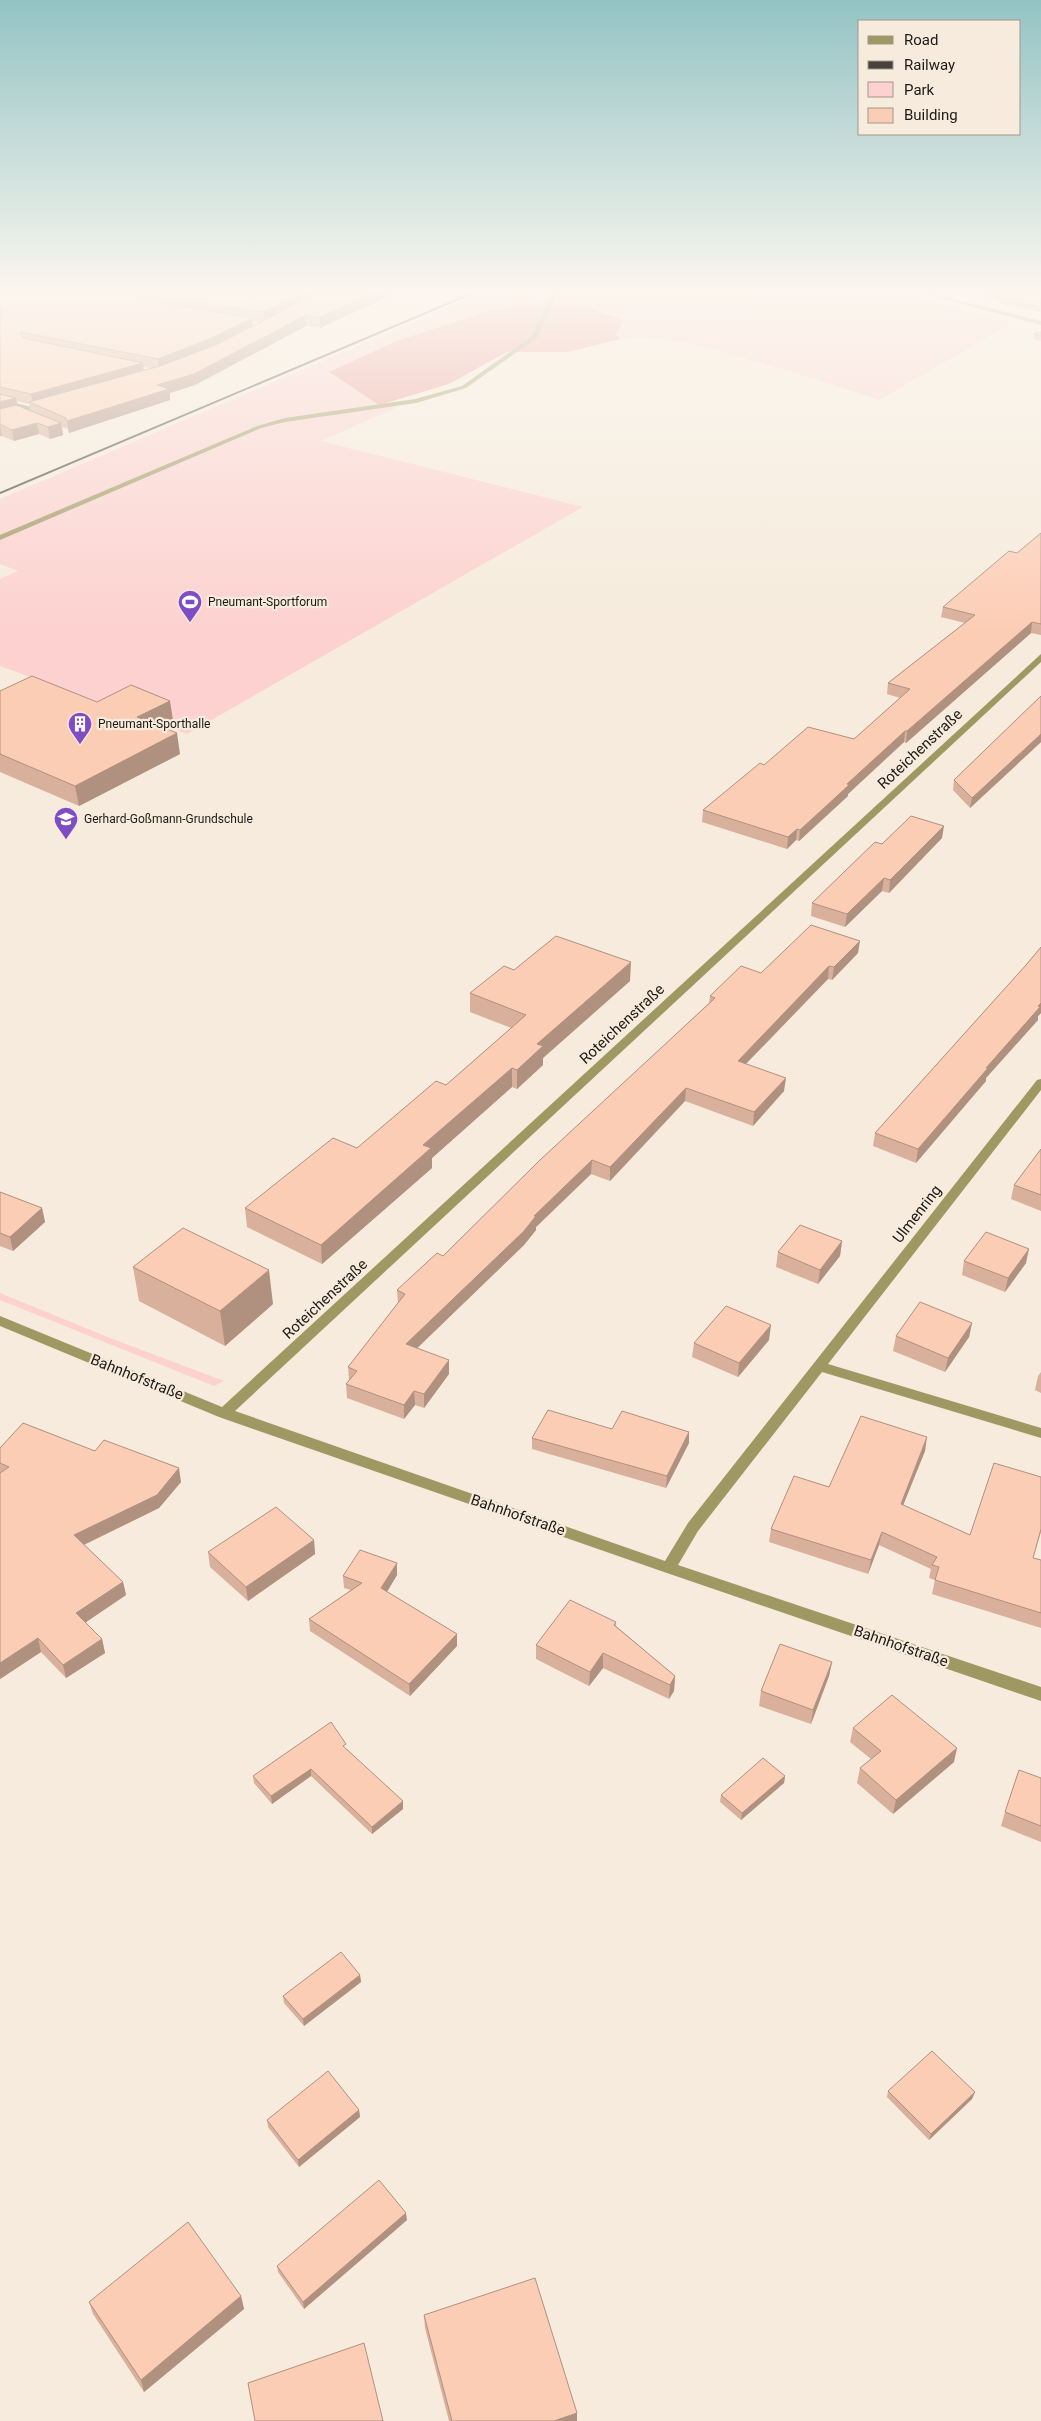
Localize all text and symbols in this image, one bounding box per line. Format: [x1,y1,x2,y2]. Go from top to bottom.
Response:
legend [858,20,1021,135]
text: Road [904,31,938,49]
text: Railway [904,56,955,74]
text: Park [904,81,935,99]
text: Building [904,106,958,124]
sports icon: Pneumant-Sportforum [177,589,203,623]
place label: Pneumant-Sportforum [208,595,327,609]
street label: Roteichenstraße [874,705,966,793]
building icon: Pneumant-Sporthalle [67,711,93,745]
place label: Pneumant-Sporthalle [98,717,210,731]
school or university icon: Gerhard-Goßmann-Grundschule [53,806,79,840]
place label: Gerhard-Goßmann-Grundschule [84,812,253,826]
street label: Roteichenstraße [576,980,668,1068]
street label: Ulmenring [889,1182,945,1246]
street label: Roteichenstraße [279,1255,371,1343]
street label: Bahnhofstraße [88,1350,186,1404]
street label: Bahnhofstraße [468,1490,568,1540]
street label: Bahnhofstraße [851,1621,951,1671]

